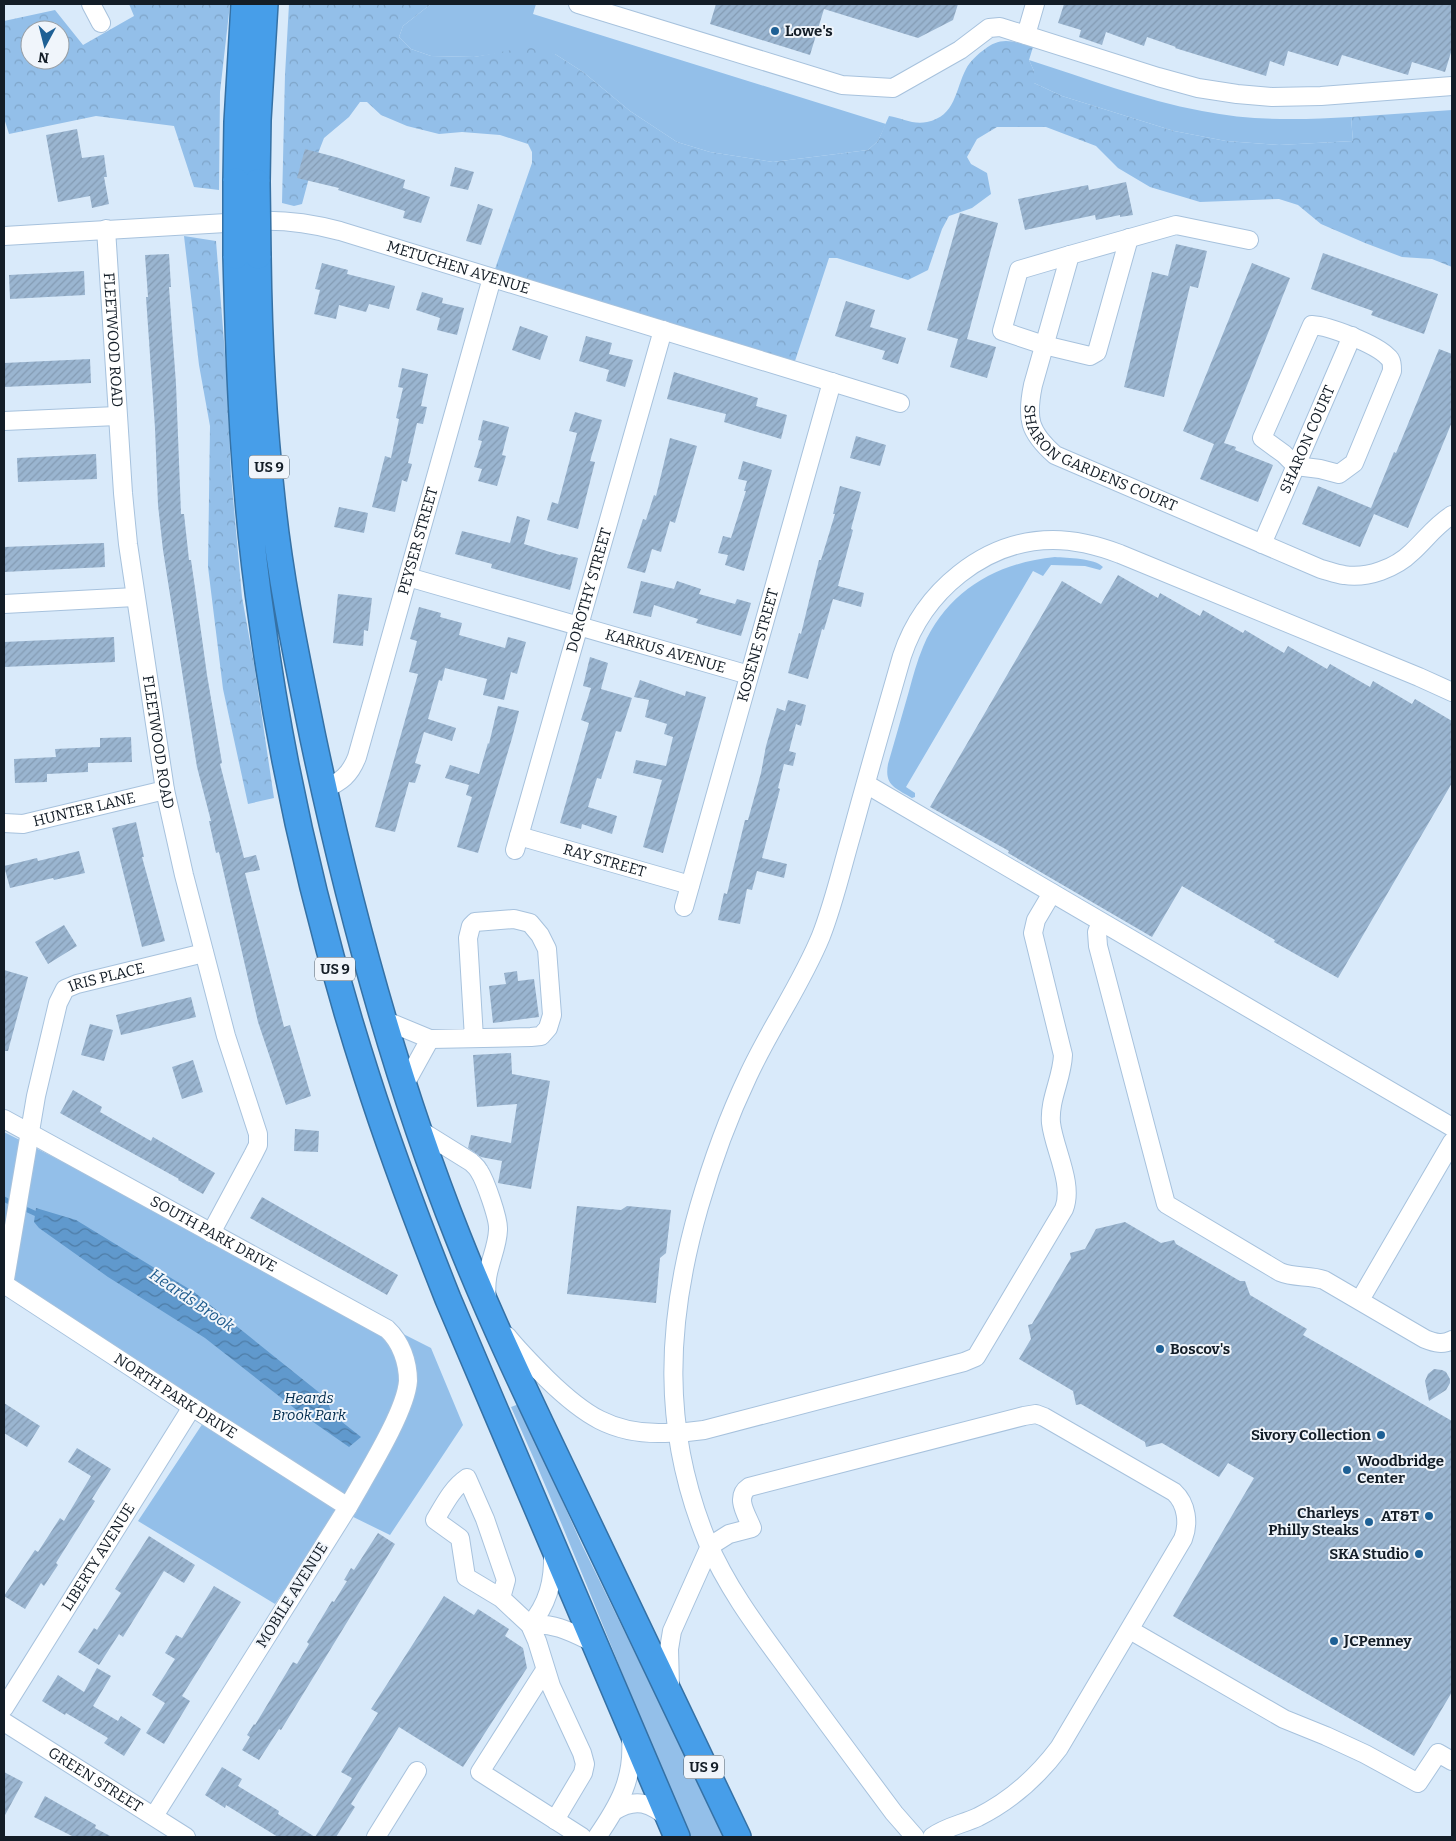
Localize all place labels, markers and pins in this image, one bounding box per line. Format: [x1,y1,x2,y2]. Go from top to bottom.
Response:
place label: Lowe's [785,22,833,40]
marker: Lowe's [769,25,781,37]
place label: Boscov's [1170,1340,1230,1358]
marker: Boscov's [1154,1343,1166,1355]
place label: Sivory Collection [1251,1426,1371,1444]
marker: Sivory Collection [1375,1429,1387,1441]
place label: Woodbridge Center [1357,1452,1444,1487]
marker: Woodbridge Center [1341,1464,1353,1476]
place label: Charleys Philly Steaks [1268,1504,1359,1539]
place label: AT&T [1381,1507,1419,1525]
marker: AT&T [1423,1510,1435,1522]
marker: Charleys Philly Steaks [1363,1516,1375,1528]
place label: SKA Studio [1329,1545,1409,1563]
marker: SKA Studio [1413,1548,1425,1560]
place label: JCPenney [1343,1632,1412,1650]
marker: JCPenney [1328,1635,1340,1647]

